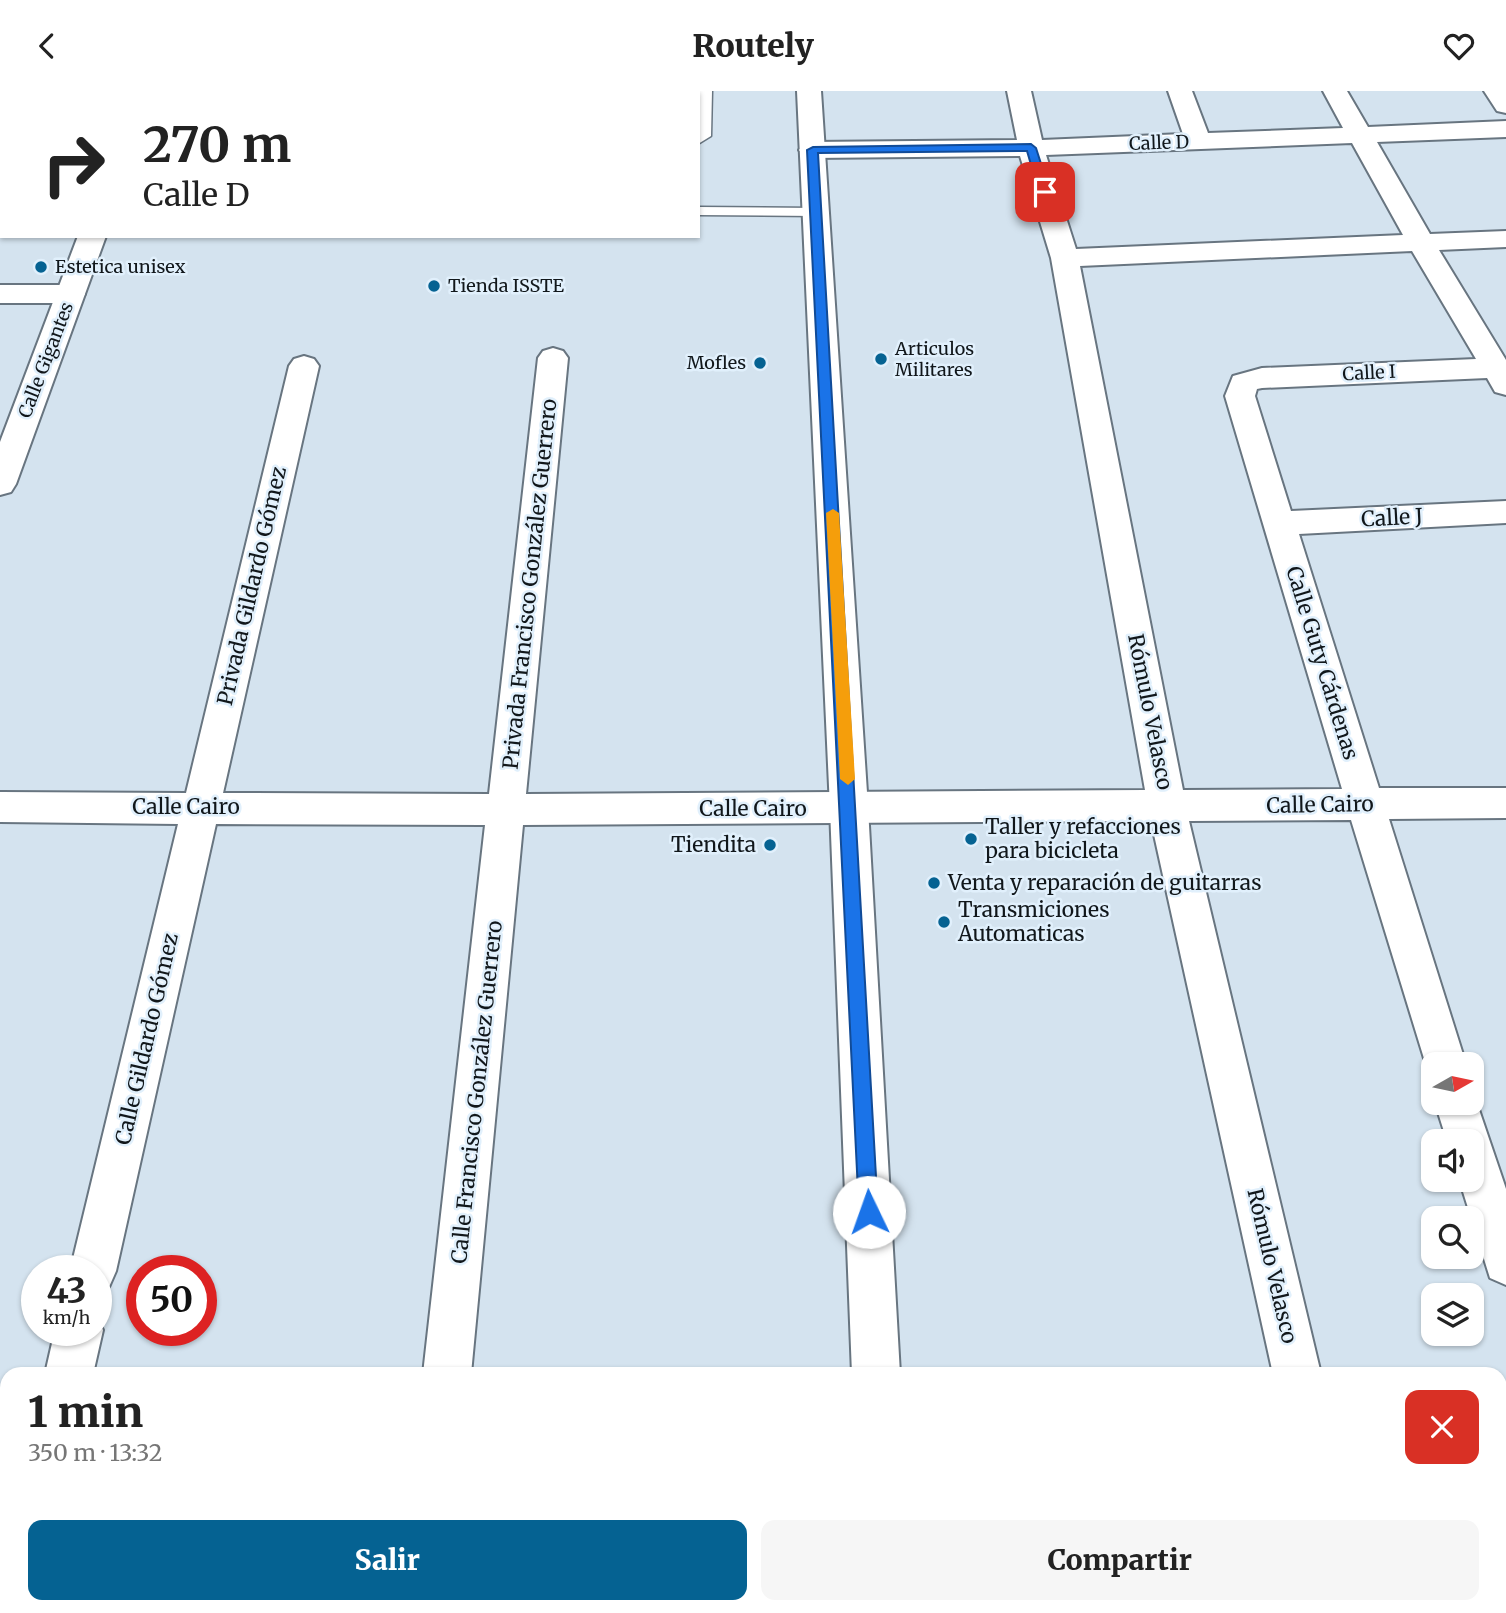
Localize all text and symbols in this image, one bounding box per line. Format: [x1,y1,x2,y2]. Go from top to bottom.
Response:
text: Routely [692,26,814,66]
icon: back [28,27,66,65]
icon: heart [1440,27,1478,65]
text: 270 m [143,114,291,175]
icon: right [28,119,119,210]
street label: Calle D [1129,130,1189,155]
pin [1015,162,1075,222]
icon: arrive [1026,173,1064,211]
text: Calle D [143,175,250,215]
place label: Estetica unisex [55,255,186,278]
marker: Estetica unisex [33,259,49,275]
place label: Tienda ISSTE [448,274,564,297]
marker: Tienda ISSTE [426,278,442,294]
street label: Calle Gigantes [13,299,78,421]
place label: Articulos Militares [894,337,974,381]
place label: Mofles [687,351,746,374]
marker: Articulos Militares [873,351,889,367]
marker: Mofles [752,355,768,371]
street label: Calle I [1342,360,1396,385]
street label: Privada Francisco González Guerrero [497,397,562,771]
street label: Privada Gildardo Gómez [211,464,292,708]
street label: Calle J [1360,502,1424,533]
street label: Calle Guty Cárdenas [1280,563,1365,763]
street label: Rómulo Velasco [1122,632,1179,792]
street label: Calle Cairo [1266,790,1374,819]
street label: Calle Cairo [132,793,240,820]
street label: Calle Cairo [699,795,807,822]
place label: Taller y refacciones para bicicleta [985,813,1181,864]
place label: Tiendita [671,831,756,858]
marker: Taller y refacciones para bicicleta [963,831,979,847]
marker: Tiendita [762,837,778,853]
place label: Venta y reparación de guitarras [947,869,1262,896]
marker: Venta y reparación de guitarras [926,875,942,891]
place label: Transmiciones Automaticas [957,896,1109,947]
marker: Transmiciones Automaticas [936,914,952,930]
street label: Calle Francisco González Guerrero [445,919,508,1265]
street label: Calle Gildardo Gómez [109,930,184,1147]
north arrow [1421,1052,1484,1115]
map controls [1421,1052,1484,1346]
button: sound [1421,1129,1484,1192]
position arrow [832,1175,906,1249]
street label: Rómulo Velasco [1242,1186,1303,1346]
button: search [1421,1206,1484,1269]
speed limit sign: 50 [126,1255,217,1346]
text: 43 [46,1269,87,1313]
button: layers [1421,1283,1484,1346]
text: km/h [43,1306,90,1329]
text: 1 min [28,1386,143,1438]
button: close [1405,1390,1479,1464]
text: 350 m · 13:32 [28,1438,162,1467]
button: Salir [28,1520,747,1600]
button: Compartir [761,1520,1479,1600]

